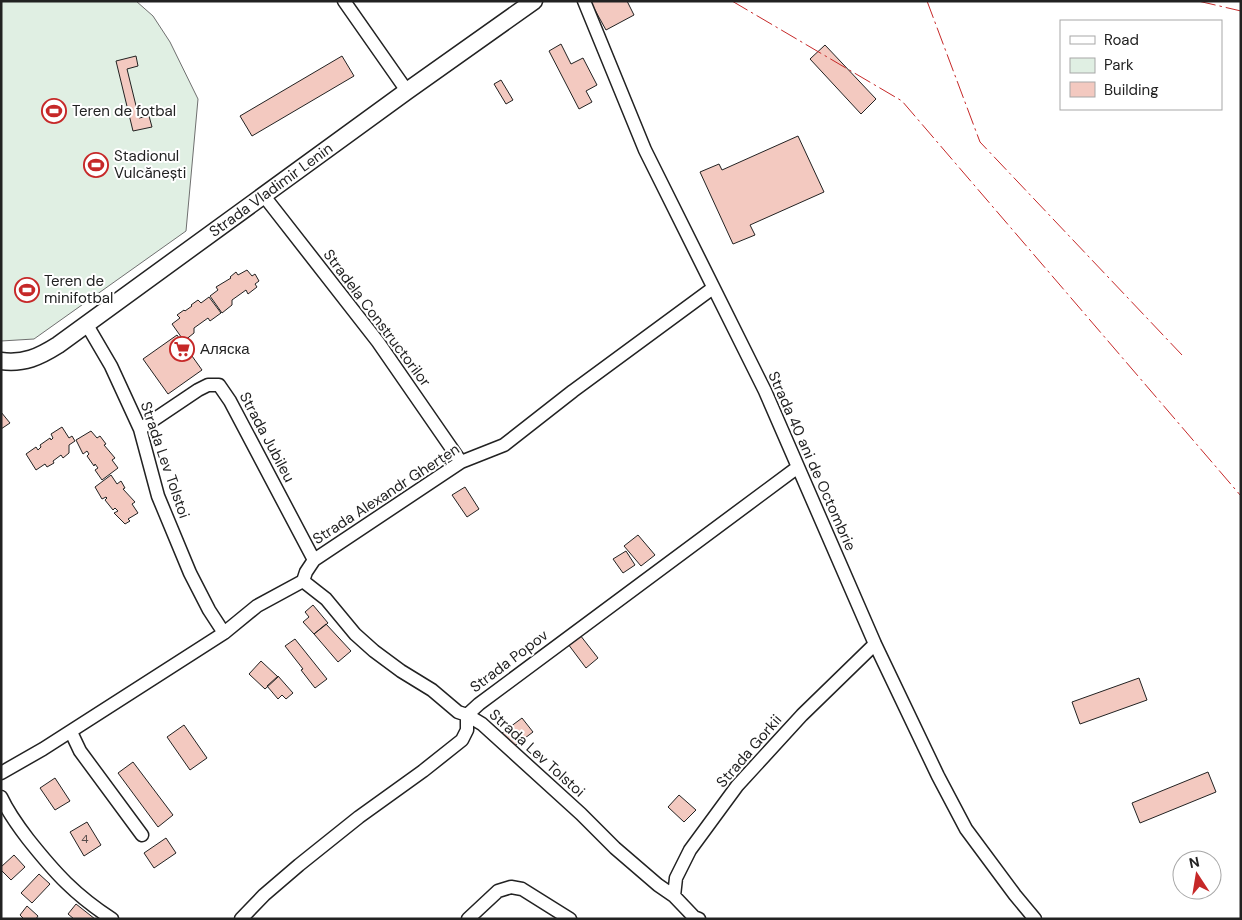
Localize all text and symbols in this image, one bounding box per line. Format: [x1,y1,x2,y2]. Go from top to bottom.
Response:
legend [1060,20,1222,110]
text: Road [1104,30,1139,50]
text: Park [1104,55,1134,75]
text: Building [1104,80,1159,100]
sports icon: Teren de fotbal [41,98,67,124]
place label: Teren de fotbal [72,101,176,121]
street label: Strada Vladimir Lenin [205,138,337,242]
place label: Stadionul Vulcănești [114,146,186,183]
sports icon: Stadionul Vulcănești [83,152,109,178]
street label: Stradela Constructorilor [319,245,436,391]
place label: Teren de minifotbal [44,271,113,308]
sports icon: Teren de minifotbal [14,277,40,303]
supermarket icon: Аляска [169,336,195,362]
place label: Аляска [200,339,250,359]
street label: Strada 40 ani de Octombrie [763,368,861,554]
street label: Strada Jubileu [235,388,299,486]
street label: Strada Lev Tolstoi [136,399,194,521]
street label: Strada Alexandr Gherțen [309,439,463,549]
street label: Strada Popov [466,625,552,697]
street label: Strada Lev Tolstoi [485,705,589,801]
street label: Strada Gorkii [712,710,786,792]
house number: 4 [81,831,89,847]
north arrow [1172,850,1222,900]
text: N [1187,852,1201,872]

